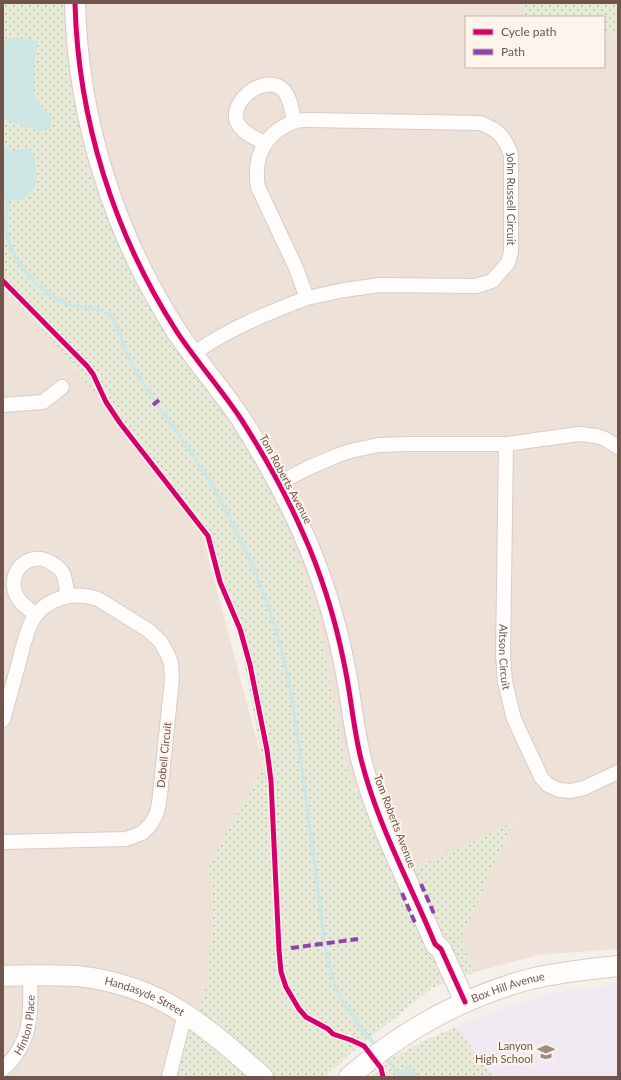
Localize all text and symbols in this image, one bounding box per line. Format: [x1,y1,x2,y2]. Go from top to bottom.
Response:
legend [465,16,605,68]
text: Cycle path [501,24,556,39]
text: Path [501,44,525,59]
street label: John Russell Circuit [504,149,518,246]
street label: Tom Roberts Avenue [257,432,316,526]
street label: Altson Circuit [497,624,514,691]
street label: Dobell Circuit [154,721,173,789]
street label: Tom Roberts Avenue [372,772,419,870]
street label: Box Hill Avenue [469,969,546,1005]
street label: Handasyde Street [103,974,187,1018]
street label: Hinton Place [11,995,36,1057]
place label: Lanyon High School [475,1039,533,1065]
school or university icon: Lanyon High School [536,1042,556,1062]

